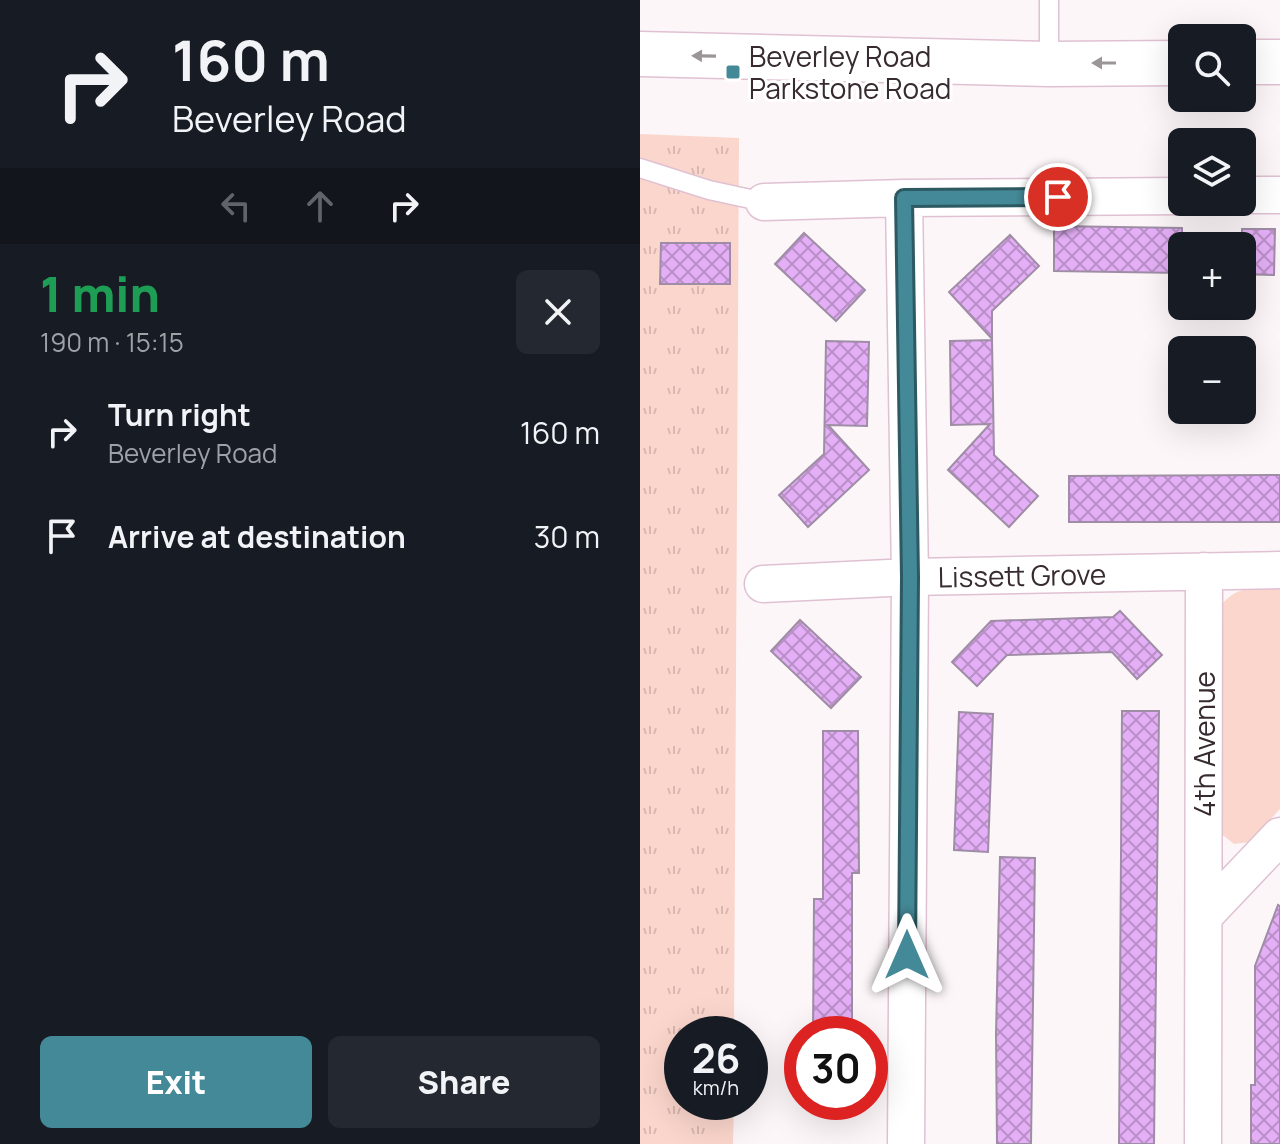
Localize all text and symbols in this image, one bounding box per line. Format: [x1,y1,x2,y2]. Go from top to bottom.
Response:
text: 160 m [172,21,330,98]
map controls [1168,24,1256,424]
button: search [1168,24,1256,112]
icon: right [40,32,144,136]
place label: Beverley Road Parkstone Road [749,37,951,107]
one-way arrow [691,49,716,62]
one-way arrow [1091,57,1116,69]
marker: Beverley Road Parkstone Road [724,63,742,81]
text: Beverley Road [172,94,407,143]
button: layers [1168,128,1256,216]
pin [1024,163,1092,231]
icon: arrive [1036,175,1080,219]
icon: left [214,184,258,228]
icon: ahead [298,184,342,228]
icon: right [382,184,426,228]
button: + [1168,232,1256,320]
text: 1 min [40,261,160,326]
button: close [516,270,600,354]
text: 190 m · 15:15 [40,324,184,360]
button: − [1168,336,1256,424]
text: Turn right [108,394,251,435]
icon: right [40,410,84,454]
text: 160 m [520,412,600,453]
text: Beverley Road [108,435,277,471]
icon: arrive [40,514,84,558]
text: Arrive at destination [108,516,406,557]
text: 30 m [534,516,600,557]
street label: Lissett Grove [937,555,1107,595]
street label: 4th Avenue [1185,671,1223,817]
position arrow [865,913,949,997]
speed limit sign: 30 [784,1016,888,1120]
text: 26 [692,1030,740,1085]
button: Exit [40,1036,312,1128]
button: Share [328,1036,600,1128]
text: km/h [693,1074,739,1101]

